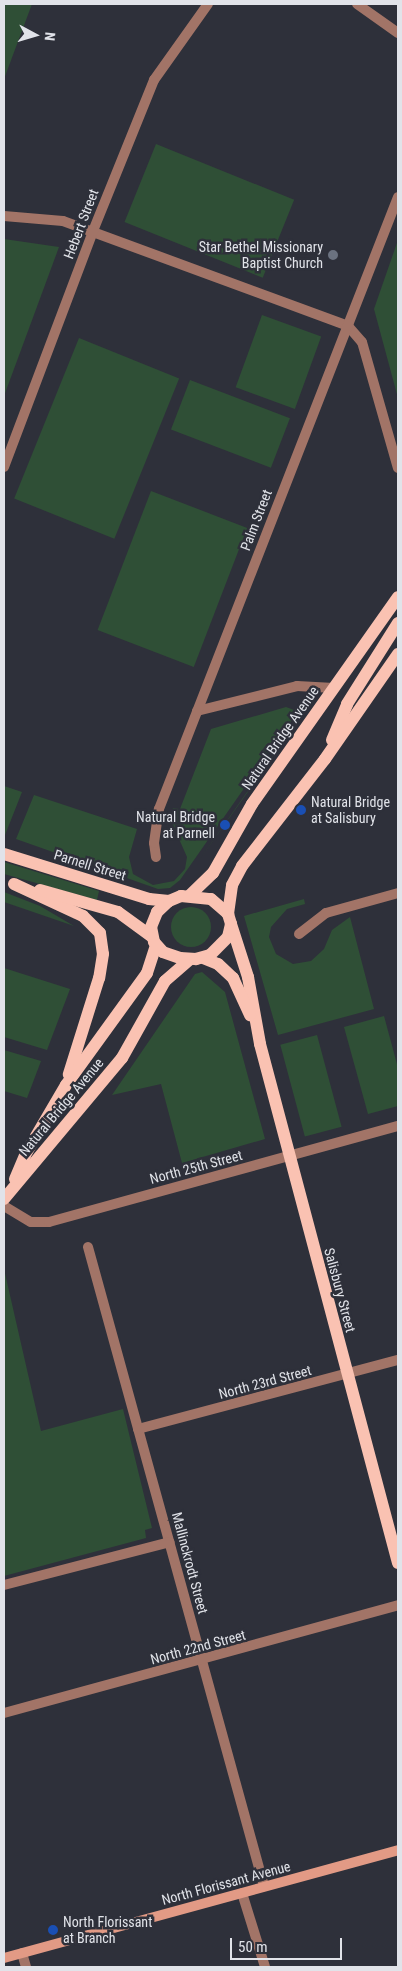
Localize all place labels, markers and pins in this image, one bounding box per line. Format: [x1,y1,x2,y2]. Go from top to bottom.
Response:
place label: Star Bethel Missionary Baptist Church [199,239,323,272]
marker: Star Bethel Missionary Baptist Church [327,249,339,261]
place label: Natural Bridge at Salisbury [311,794,390,826]
marker: Natural Bridge at Salisbury [295,804,307,816]
place label: Natural Bridge at Parnell [136,809,215,842]
marker: Natural Bridge at Parnell [219,819,231,831]
place label: North Florissant at Branch [63,1914,152,1946]
marker: North Florissant at Branch [47,1924,59,1936]

